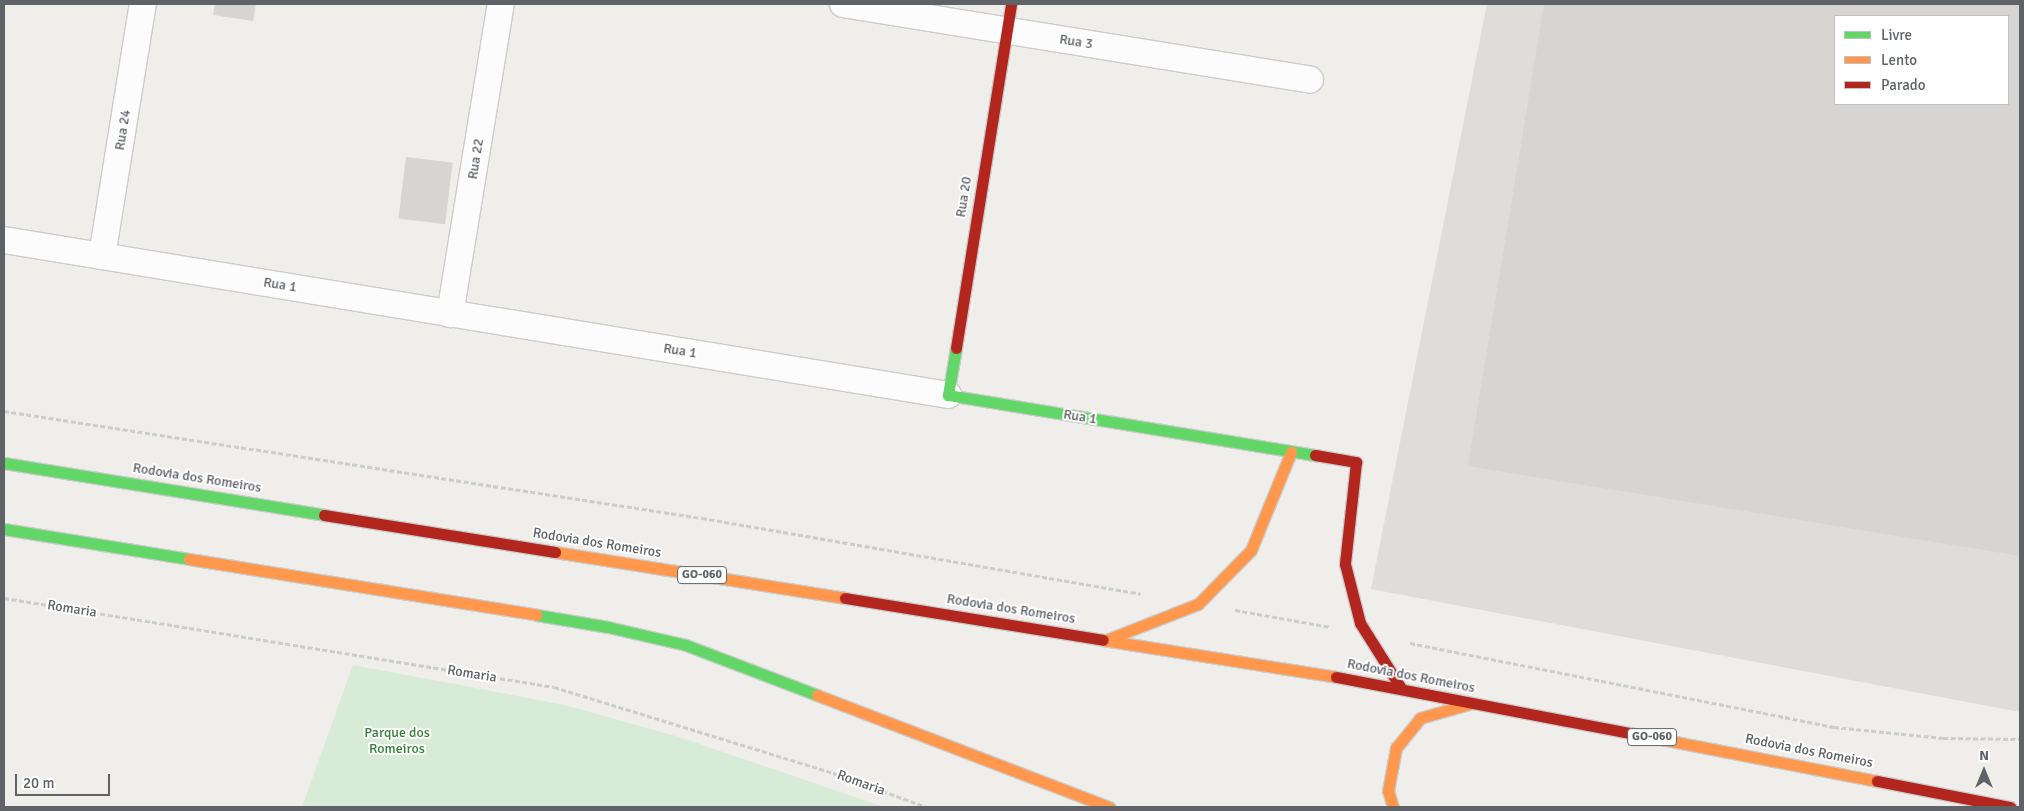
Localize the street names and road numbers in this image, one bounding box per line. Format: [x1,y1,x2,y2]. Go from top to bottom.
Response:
street label: Rua 3 [1058,31,1094,53]
street label: Rua 24 [111,108,135,152]
street label: Rua 22 [464,137,488,181]
street label: Rua 20 [952,175,976,219]
street label: Rua 1 [262,274,298,296]
street label: Rua 1 [662,340,698,362]
street label: Rua 1 [1062,406,1098,428]
street label: Rodovia dos Romeiros [132,460,262,496]
street label: Rodovia dos Romeiros [532,525,662,561]
road number: GO-060 [677,566,727,584]
street label: Rodovia dos Romeiros [946,591,1076,627]
street label: Romaria [46,597,98,621]
street label: Rodovia dos Romeiros [1346,655,1476,697]
street label: Romaria [446,662,498,686]
road number: GO-060 [1627,728,1677,746]
street label: Rodovia dos Romeiros [1744,730,1874,772]
street label: Romaria [835,767,887,799]

